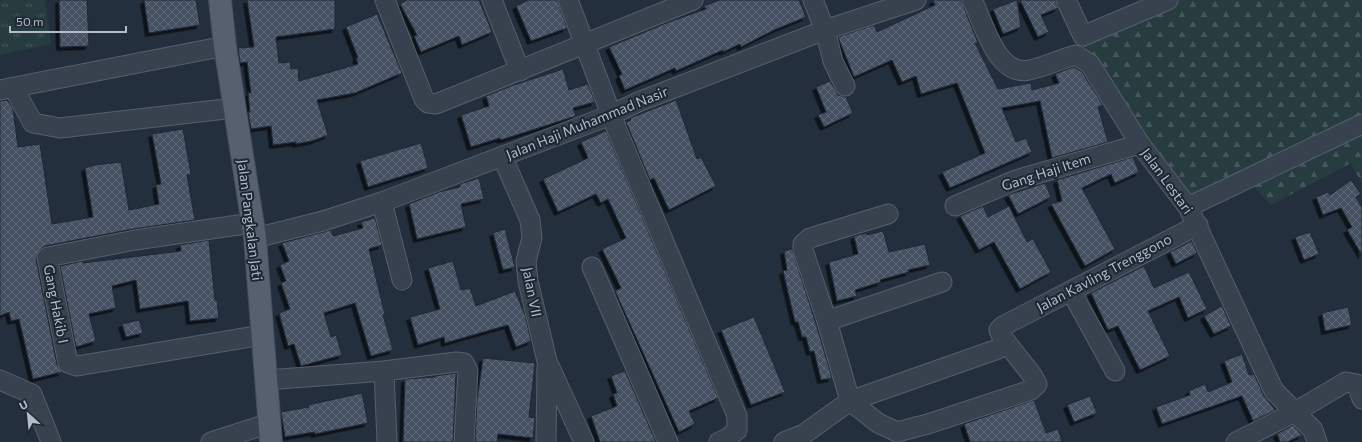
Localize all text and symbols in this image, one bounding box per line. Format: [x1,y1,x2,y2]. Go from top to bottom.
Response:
scale bar [10,8,126,34]
text: 50 m [16,14,44,28]
street label: Jalan Haji Muhammad Nasir [503,82,671,163]
street label: Jalan Lestari [1138,145,1197,217]
street label: Gang Haji Item [999,149,1093,194]
street label: Jalan Pangkalan Jati [235,158,266,281]
street label: Jalan Kavling Trenggono [1033,230,1174,315]
street label: Gang Hakib I [41,263,72,345]
street label: Jalan VII [519,266,546,318]
north arrow [8,394,48,434]
text: U [17,397,30,412]

